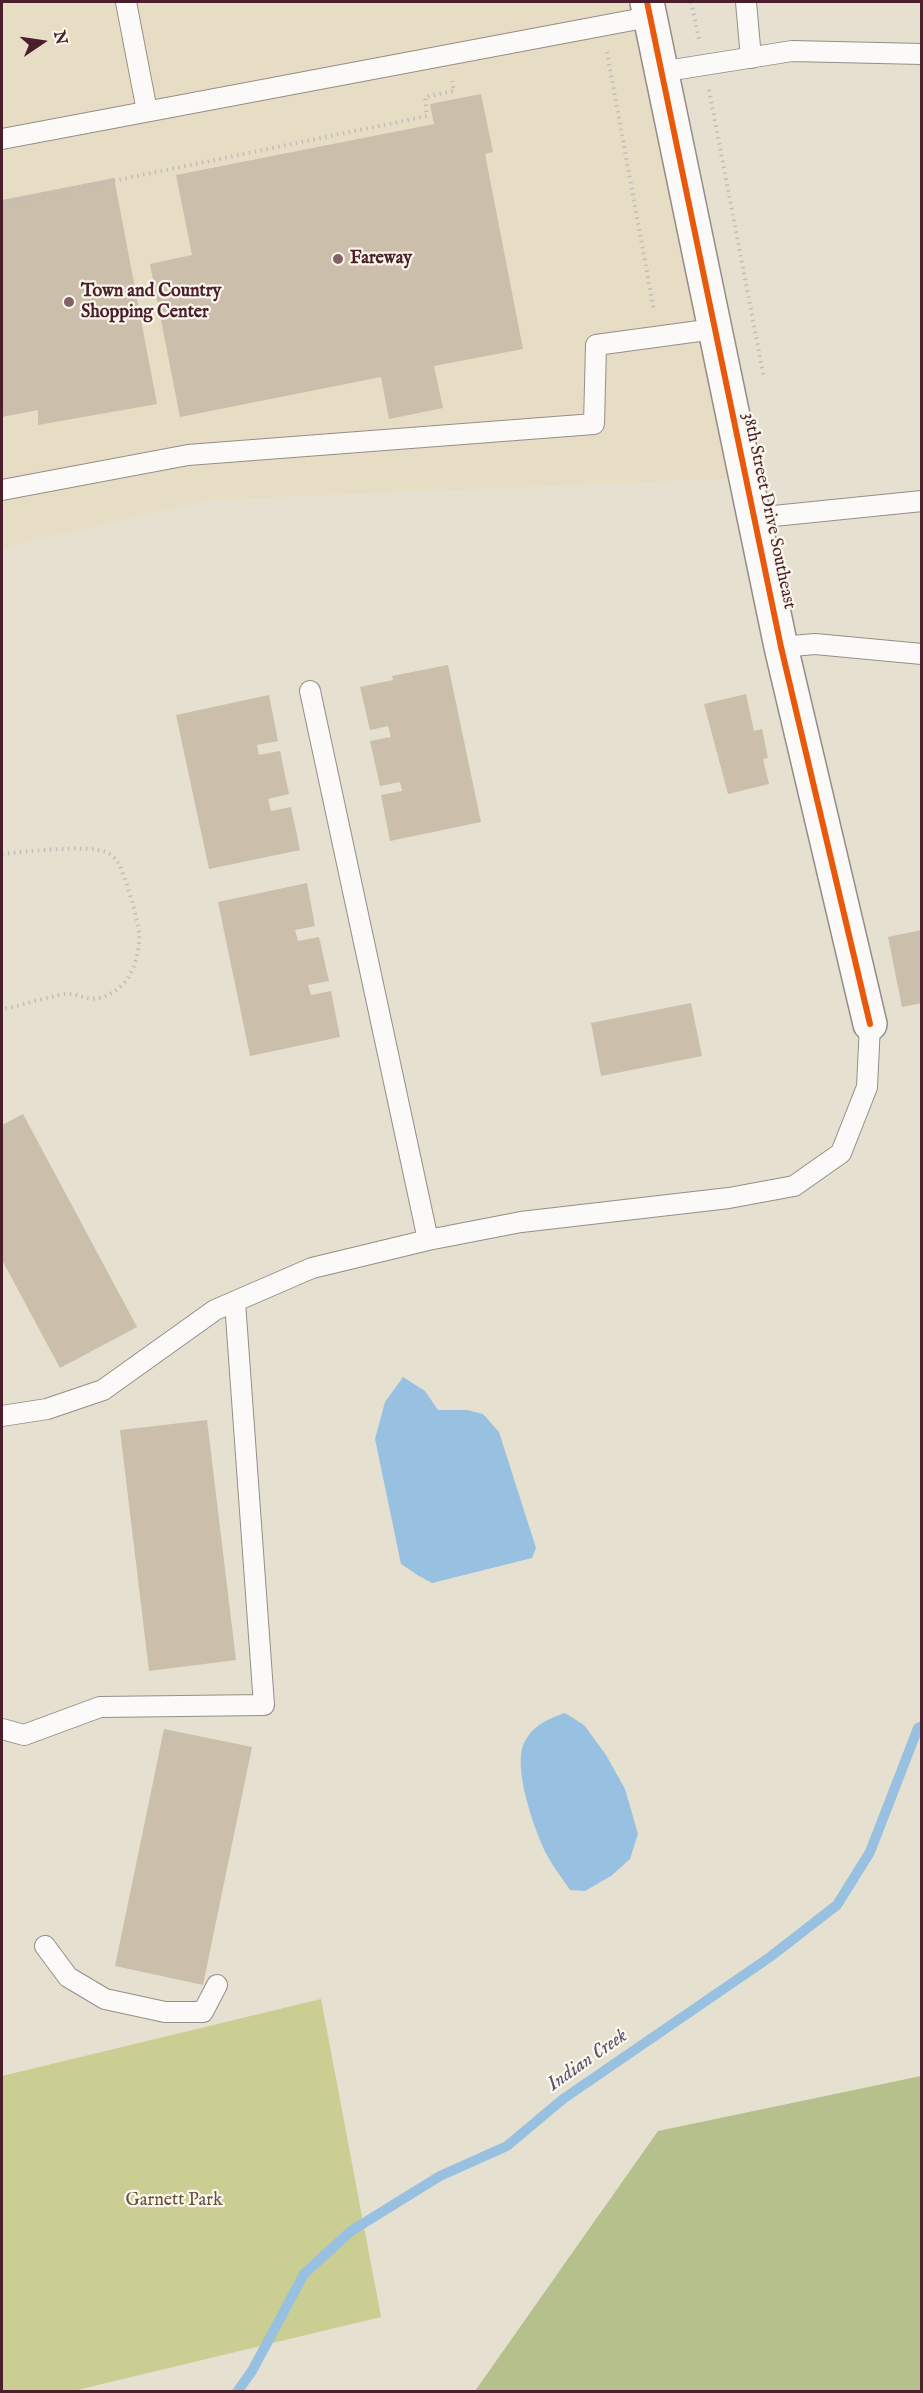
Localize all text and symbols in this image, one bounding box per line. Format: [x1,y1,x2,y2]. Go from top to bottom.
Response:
north arrow [12,12,72,72]
text: N [48,29,71,47]
place label: Fareway [350,248,412,270]
marker: Fareway [331,252,345,266]
place label: Town and Country Shopping Center [81,281,221,324]
marker: Town and Country Shopping Center [62,295,76,309]
street label: 38th Street Drive Southeast [737,411,799,611]
water label: Indian Creek [543,2025,633,2097]
park label: Garnett Park [125,2190,223,2212]

